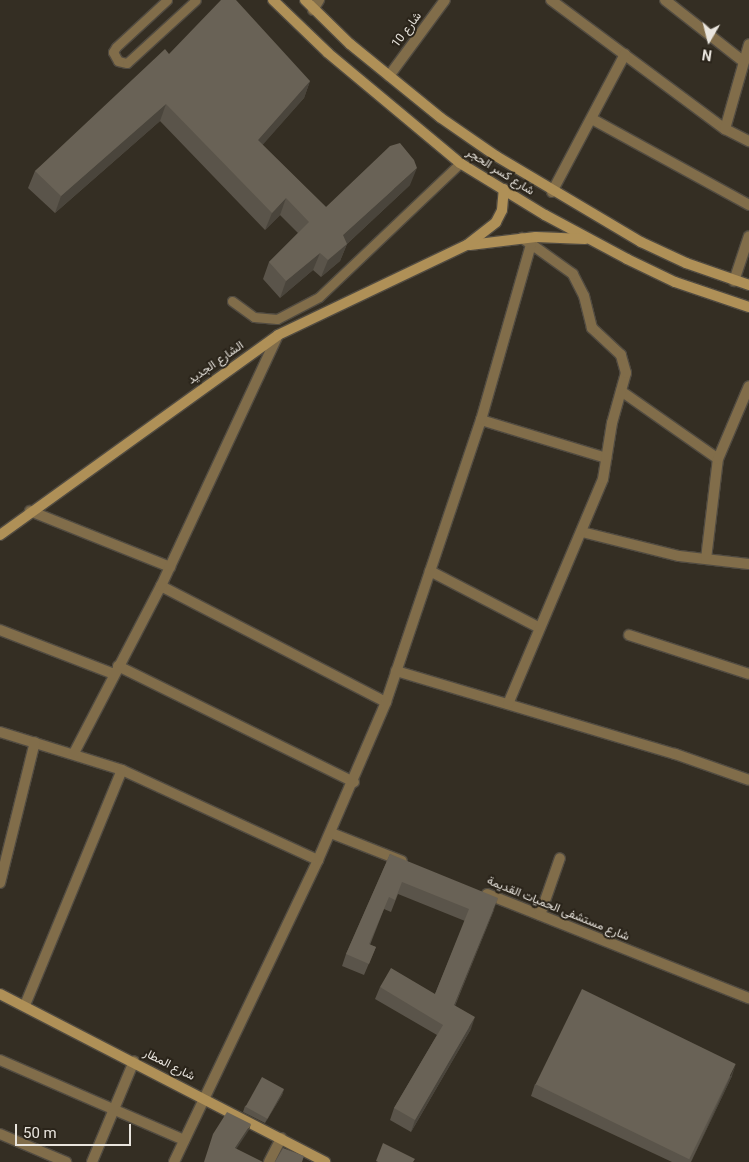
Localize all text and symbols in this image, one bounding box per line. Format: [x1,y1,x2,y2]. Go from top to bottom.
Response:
street label: شارع 10 [389,9,425,51]
north arrow [684,15,734,65]
text: N [701,46,713,63]
street label: شارع كسر الحجر [463,145,537,199]
street label: الشارع الجديد [185,338,247,388]
street label: شارع مستشفى الحميات القديمة [485,874,631,944]
street label: شارع المطار [141,1046,197,1084]
scale bar [18,1114,134,1146]
text: 50 m [23,1124,57,1142]

